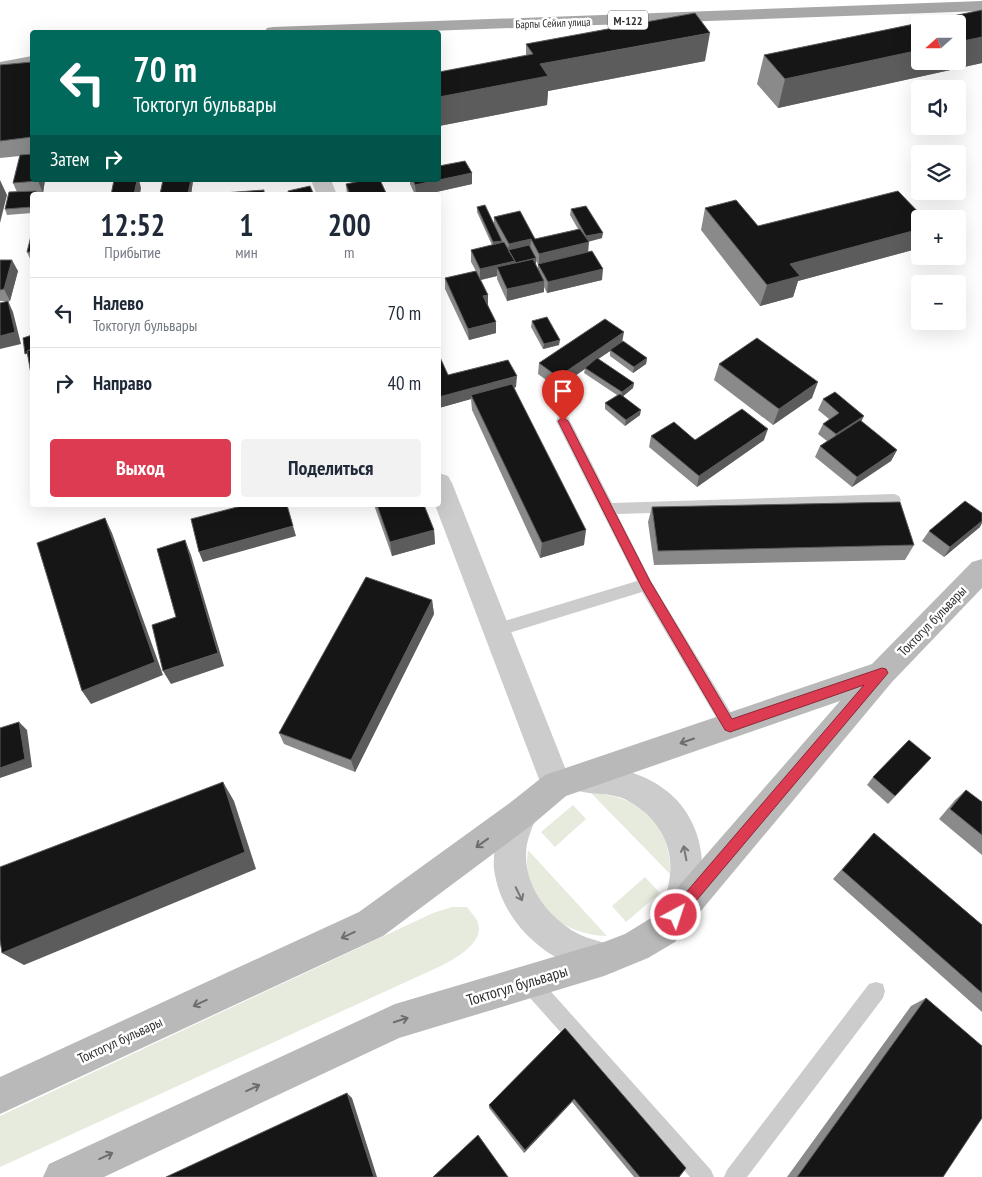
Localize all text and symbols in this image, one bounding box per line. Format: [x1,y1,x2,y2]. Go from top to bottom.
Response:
road number: М-122 [608,10,648,30]
street label: Барпы Сейил улица [515,15,591,31]
north arrow [911,15,966,70]
map controls [911,15,966,330]
text: 70 m [133,46,197,92]
icon: left [50,50,115,115]
button: sound [911,80,966,135]
text: Токтогул бульвары [133,90,277,118]
icon: right [99,145,127,173]
button: layers [911,145,966,200]
text: Затем [50,147,89,171]
text: 12:52 [100,205,165,244]
text: 1 [239,205,254,244]
text: 200 [328,205,371,244]
button: + [911,210,966,265]
text: Прибытие [104,242,161,262]
text: мин [235,242,258,262]
text: m [344,242,355,262]
button: − [911,275,966,330]
text: Налево [93,291,144,315]
icon: left [50,299,78,327]
text: 70 m [388,301,421,325]
text: Токтогул бульвары [93,315,197,335]
icon: right [50,369,78,397]
pin [542,370,584,421]
text: Направо [93,371,152,395]
text: 40 m [388,371,421,395]
icon: arrive [549,377,577,405]
button: Выход [50,439,231,497]
button: Поделиться [241,439,421,497]
street label: Токтогул бульвары [894,582,970,660]
one-way arrow [680,737,695,746]
one-way arrow [475,838,489,848]
one-way arrow [680,846,689,862]
one-way arrow [515,886,524,901]
position arrow [649,888,701,940]
one-way arrow [341,930,356,940]
street label: Токтогул бульвары [464,960,570,1010]
one-way arrow [193,999,208,1008]
street label: Токтогул бульвары [75,1013,165,1067]
one-way arrow [393,1015,409,1025]
one-way arrow [245,1083,260,1092]
one-way arrow [98,1151,113,1161]

